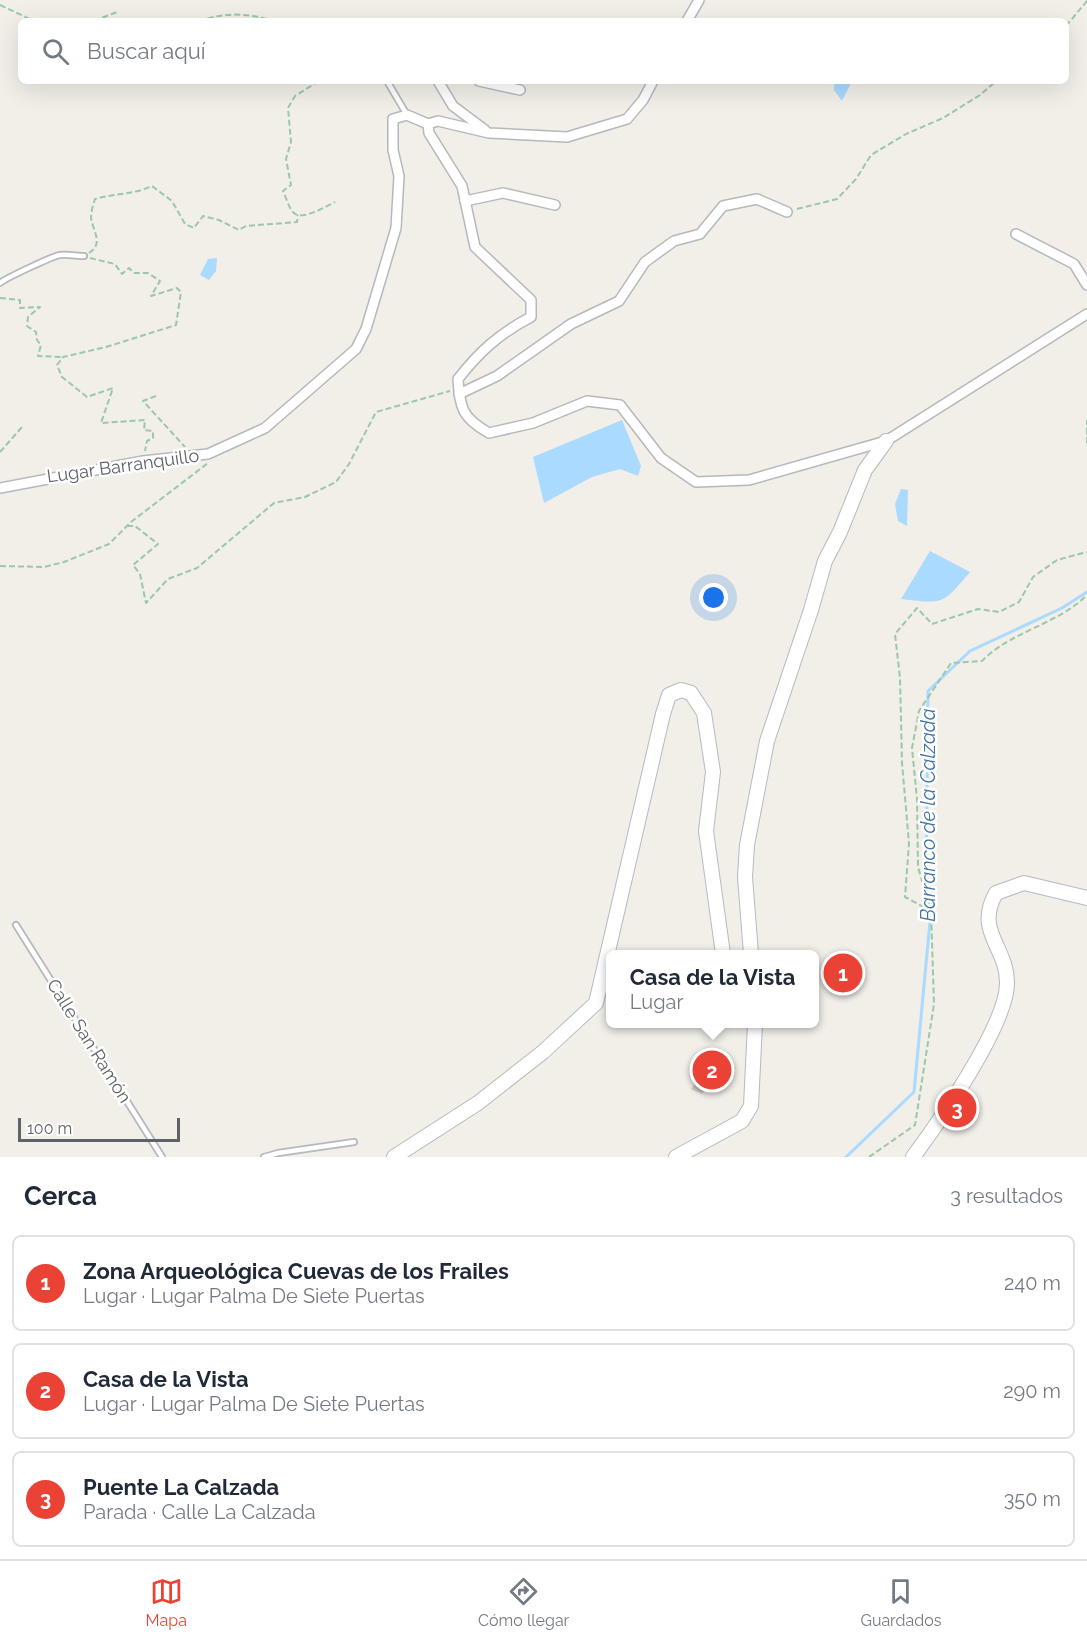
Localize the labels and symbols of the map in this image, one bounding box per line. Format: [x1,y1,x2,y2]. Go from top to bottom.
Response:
street label: Lugar Barranquillo [45,444,201,487]
your location [699,583,728,612]
water label: Barranco de la Calzada [916,708,940,922]
pin: 1 [824,950,862,996]
street label: Calle San Ramón [43,975,136,1107]
pin: 2 [692,1048,732,1092]
pin: 3 [938,1086,976,1130]
scale bar [18,1115,180,1142]

